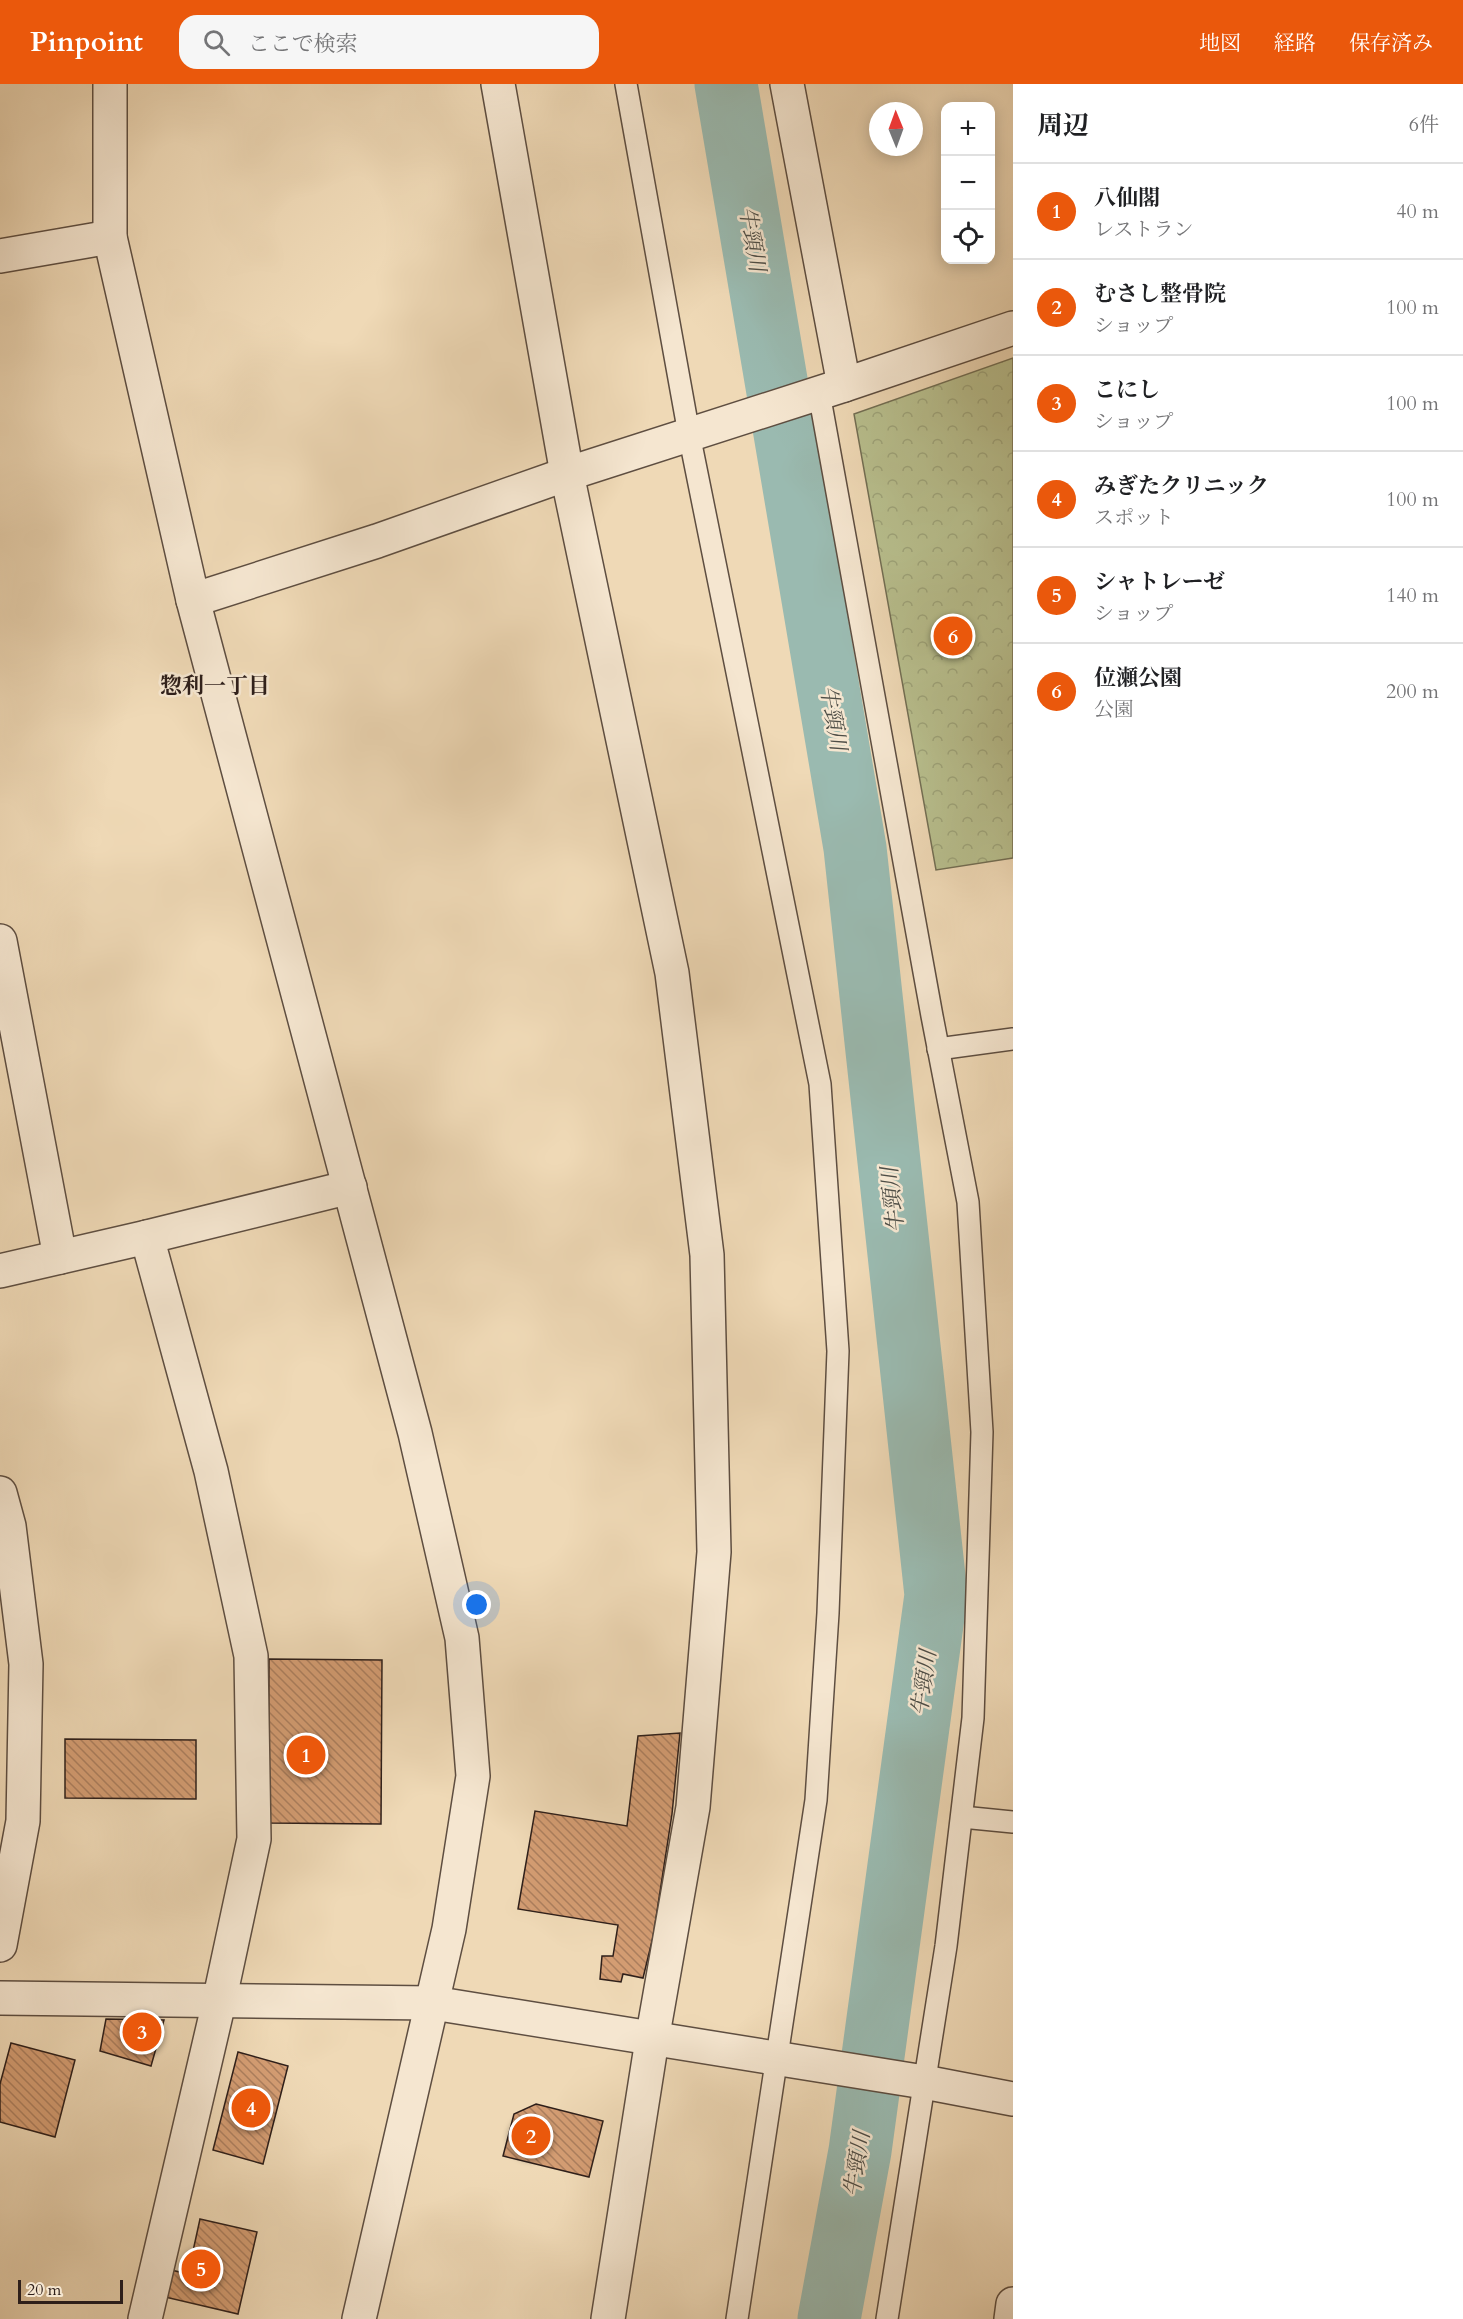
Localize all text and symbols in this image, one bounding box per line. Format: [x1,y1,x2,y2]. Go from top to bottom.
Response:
search box [179,15,599,69]
text: Pinpoint [30,23,143,61]
icon: search [200,26,233,59]
text: ここで検索 [248,29,358,59]
text: 地図 [1199,29,1241,58]
text: 経路 [1274,29,1316,58]
text: 保存済み [1349,29,1433,58]
north arrow [869,102,923,156]
map controls [941,102,995,264]
button: + [941,102,995,156]
text: 周辺 [1037,108,1089,143]
text: 6件 [1409,111,1439,138]
button: − [941,156,995,210]
text: 八仙閣 [1094,183,1160,213]
text: 1 [1051,198,1062,225]
text: 40 m [1396,198,1439,225]
water label: 牛頸川 [731,204,773,276]
button: locate [941,210,995,264]
text: レストラン [1094,216,1193,243]
text: むさし整骨院 [1094,279,1226,309]
text: 2 [1051,294,1062,321]
text: 100 m [1386,294,1439,321]
text: ショップ [1094,312,1174,339]
text: こにし [1094,375,1160,405]
text: 3 [1051,390,1062,417]
text: 100 m [1386,390,1439,417]
text: ショップ [1094,408,1174,435]
text: みぎたクリニック [1094,471,1269,501]
text: 4 [1051,486,1062,513]
text: 100 m [1386,486,1439,513]
text: スポット [1094,504,1174,531]
text: シャトレーゼ [1094,567,1225,597]
text: 5 [1051,582,1062,609]
text: 140 m [1386,582,1439,609]
text: ショップ [1094,600,1174,627]
pin: 6 [934,614,972,658]
text: 位瀬公園 [1094,663,1182,693]
district label: 惣利一丁目 [160,671,270,701]
text: 6 [1051,678,1062,705]
text: 200 m [1386,678,1439,705]
water label: 牛頸川 [812,683,854,755]
text: 公園 [1094,696,1134,723]
water label: 牛頸川 [874,1164,911,1234]
your location [462,1590,491,1619]
water label: 牛頸川 [905,1646,944,1718]
pin: 1 [286,1732,326,1778]
pin: 3 [122,2010,162,2054]
pin: 4 [232,2086,270,2130]
pin: 2 [512,2114,550,2158]
water label: 牛頸川 [837,2127,877,2199]
pin: 5 [182,2246,220,2292]
scale bar [18,2277,123,2304]
text: 20 m [27,2279,61,2301]

